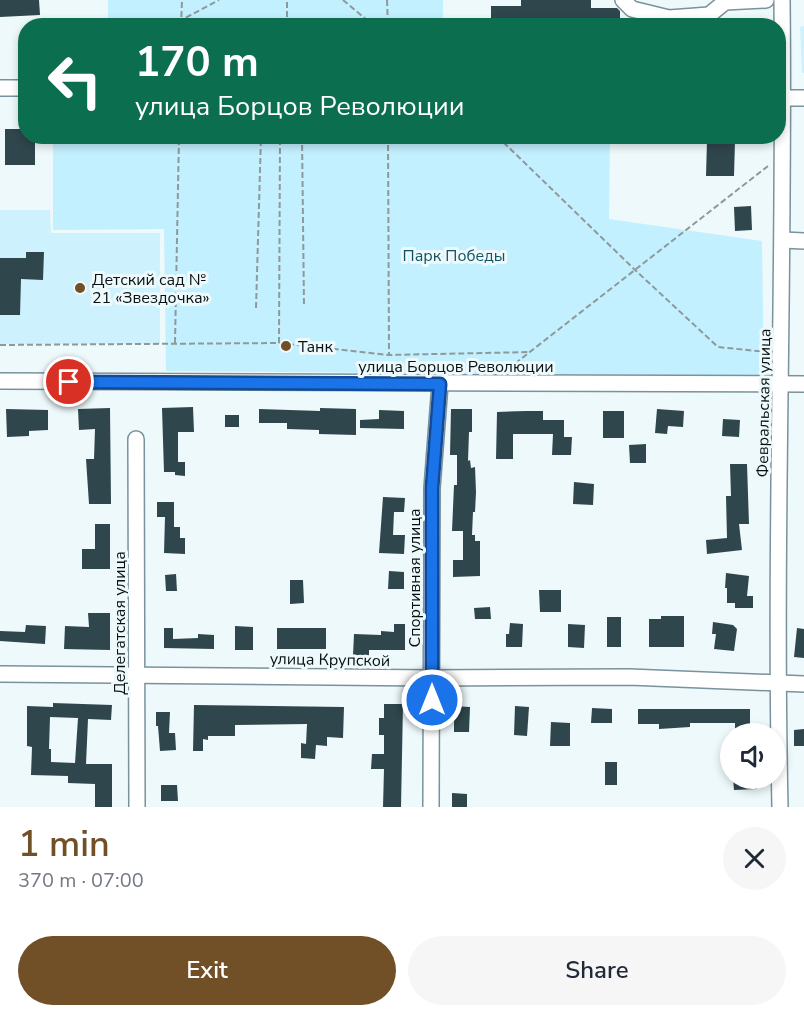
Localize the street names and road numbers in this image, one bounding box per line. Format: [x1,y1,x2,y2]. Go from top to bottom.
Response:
street label: Февральская улица [752,328,776,478]
street label: улица Борцов Революции [358,356,554,378]
street label: Спортивная улица [404,508,426,648]
street label: Делегатская улица [109,551,131,695]
street label: улица Крупской [270,648,390,672]

